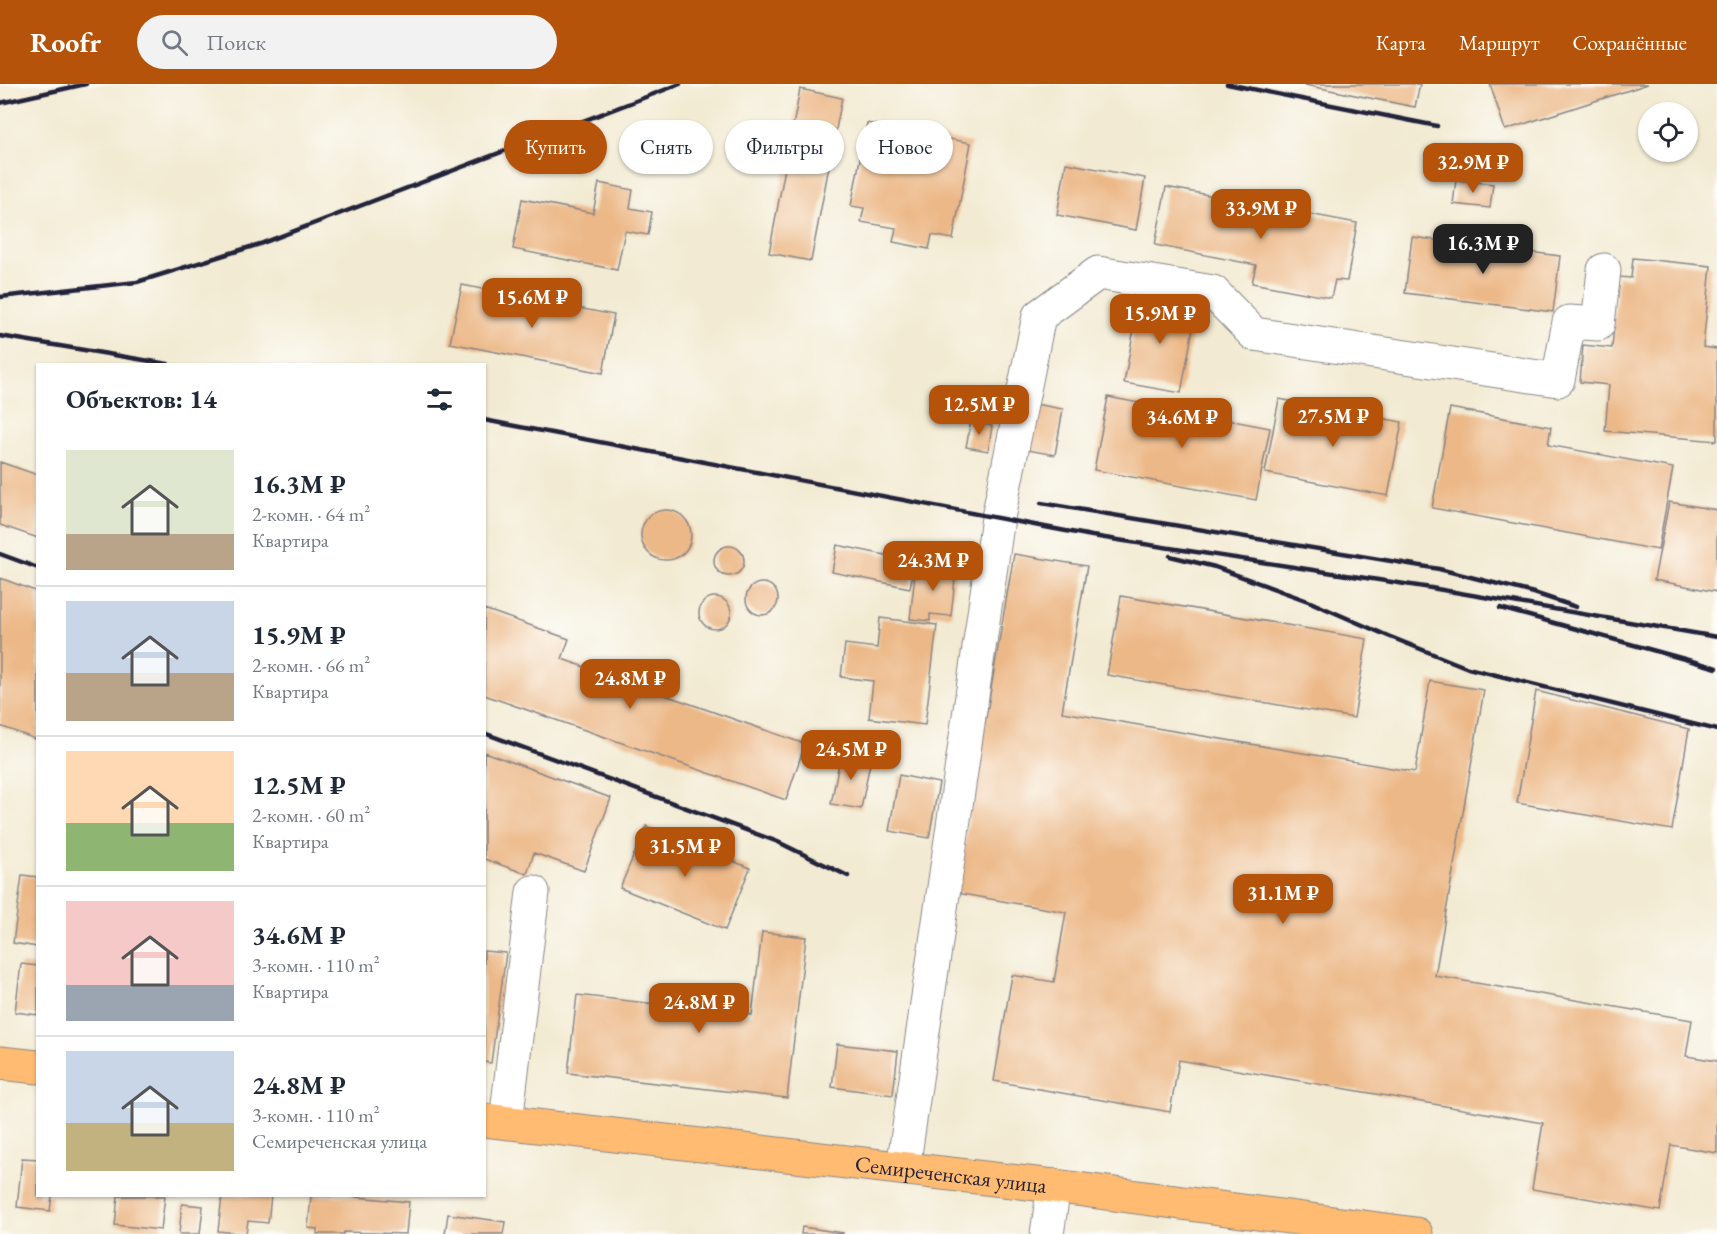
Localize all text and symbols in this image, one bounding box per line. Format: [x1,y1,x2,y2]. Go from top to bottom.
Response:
search box [137,15,557,69]
text: Roofr [30,24,101,60]
icon: search [158,26,191,59]
text: Поиск [206,28,266,57]
text: Карта [1376,29,1426,56]
text: Маршрут [1459,29,1540,56]
text: Сохранённые [1573,29,1687,56]
map controls [1638,102,1698,162]
button: locate [1638,102,1698,162]
chip: Купить [504,120,607,174]
chip: Снять [619,120,713,174]
chip: Фильтры [725,120,844,174]
chip: Новое [856,120,953,174]
pin: 32.9M ₽ [1418,143,1528,194]
text: 32.9M ₽ [1437,149,1509,175]
pin: 33.9M ₽ [1206,189,1316,240]
text: 33.9M ₽ [1225,195,1297,221]
pin: 16.3M ₽ [1428,224,1538,275]
text: 16.3M ₽ [1447,230,1519,256]
pin: 15.6M ₽ [477,278,587,329]
text: 15.6M ₽ [496,284,568,310]
pin: 15.9M ₽ [1105,294,1215,345]
text: 15.9M ₽ [1124,300,1196,326]
text: Объектов: 14 [66,382,217,416]
icon: filters [423,383,456,416]
pin: 12.5M ₽ [924,385,1034,436]
text: 12.5M ₽ [943,391,1015,417]
pin: 27.5M ₽ [1278,397,1388,448]
pin: 34.6M ₽ [1127,398,1237,449]
text: 27.5M ₽ [1297,403,1369,429]
text: 34.6M ₽ [1146,404,1218,430]
text: 16.3M ₽ [252,467,346,501]
icon: home [114,474,186,546]
text: 2-комн. · 64 m² [252,501,370,527]
text: Квартира [252,527,329,553]
pin: 24.3M ₽ [878,541,988,592]
text: 24.3M ₽ [897,547,969,573]
text: 15.9M ₽ [252,618,346,652]
icon: home [114,625,186,697]
text: 2-комн. · 66 m² [252,652,370,678]
pin: 24.8M ₽ [575,659,685,710]
text: 24.8M ₽ [594,665,666,691]
text: Квартира [252,678,329,704]
pin: 24.5M ₽ [796,730,906,781]
text: 24.5M ₽ [815,736,887,762]
text: 12.5M ₽ [252,768,346,802]
icon: home [114,775,186,847]
text: 2-комн. · 60 m² [252,802,370,828]
pin: 31.5M ₽ [630,827,740,878]
text: Квартира [252,828,329,854]
text: 31.5M ₽ [649,833,721,859]
pin: 31.1M ₽ [1228,874,1338,925]
text: 31.1M ₽ [1247,880,1319,906]
text: 34.6M ₽ [252,918,346,952]
icon: home [114,925,186,997]
text: 3-комн. · 110 m² [252,952,380,978]
text: Квартира [252,978,329,1004]
pin: 24.8M ₽ [644,983,754,1034]
text: 24.8M ₽ [663,989,735,1015]
text: 24.8M ₽ [252,1068,346,1102]
icon: home [114,1075,186,1147]
text: 3-комн. · 110 m² [252,1102,380,1128]
text: Семиреченская улица [252,1128,427,1154]
street label: Семиреченская улица [853,1149,1049,1200]

